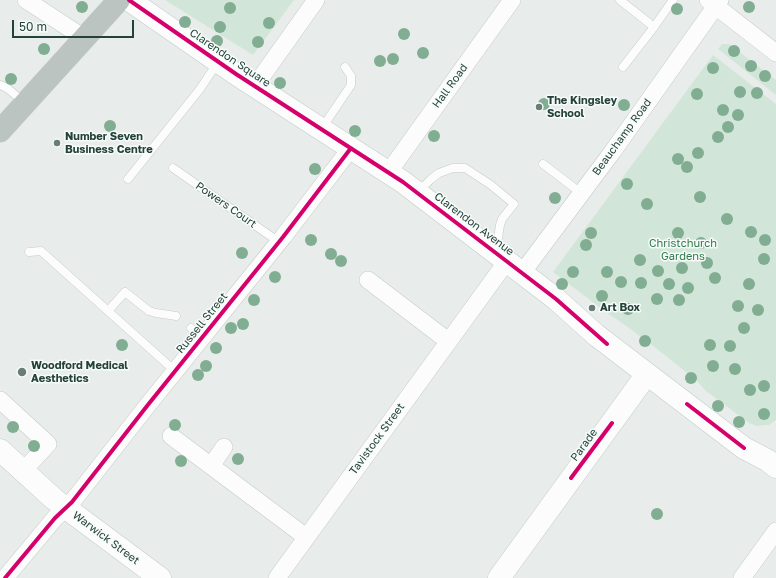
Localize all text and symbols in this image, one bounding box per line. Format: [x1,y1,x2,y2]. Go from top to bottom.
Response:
scale bar [14,12,136,38]
text: 50 m [19,19,47,34]
street label: Clarendon Square [187,26,273,90]
street label: Hall Road [430,61,470,111]
place label: The Kingsley School [547,94,617,120]
street label: Beauchamp Road [590,96,654,178]
marker: The Kingsley School [534,102,544,112]
place label: Number Seven Business Centre [65,130,153,156]
marker: Number Seven Business Centre [52,138,62,148]
street label: Powers Court [193,179,259,231]
street label: Clarendon Avenue [432,190,516,258]
park label: Christchurch Gardens [649,237,717,263]
street label: Russell Street [173,290,231,356]
place label: Art Box [600,301,640,315]
marker: Art Box [587,303,597,313]
place label: Woodford Medical Aesthetics [31,359,128,385]
marker: Woodford Medical Aesthetics [16,366,28,378]
street label: Tavistock Street [347,401,407,477]
street label: Parade [568,426,600,464]
street label: Warwick Street [70,509,142,567]

